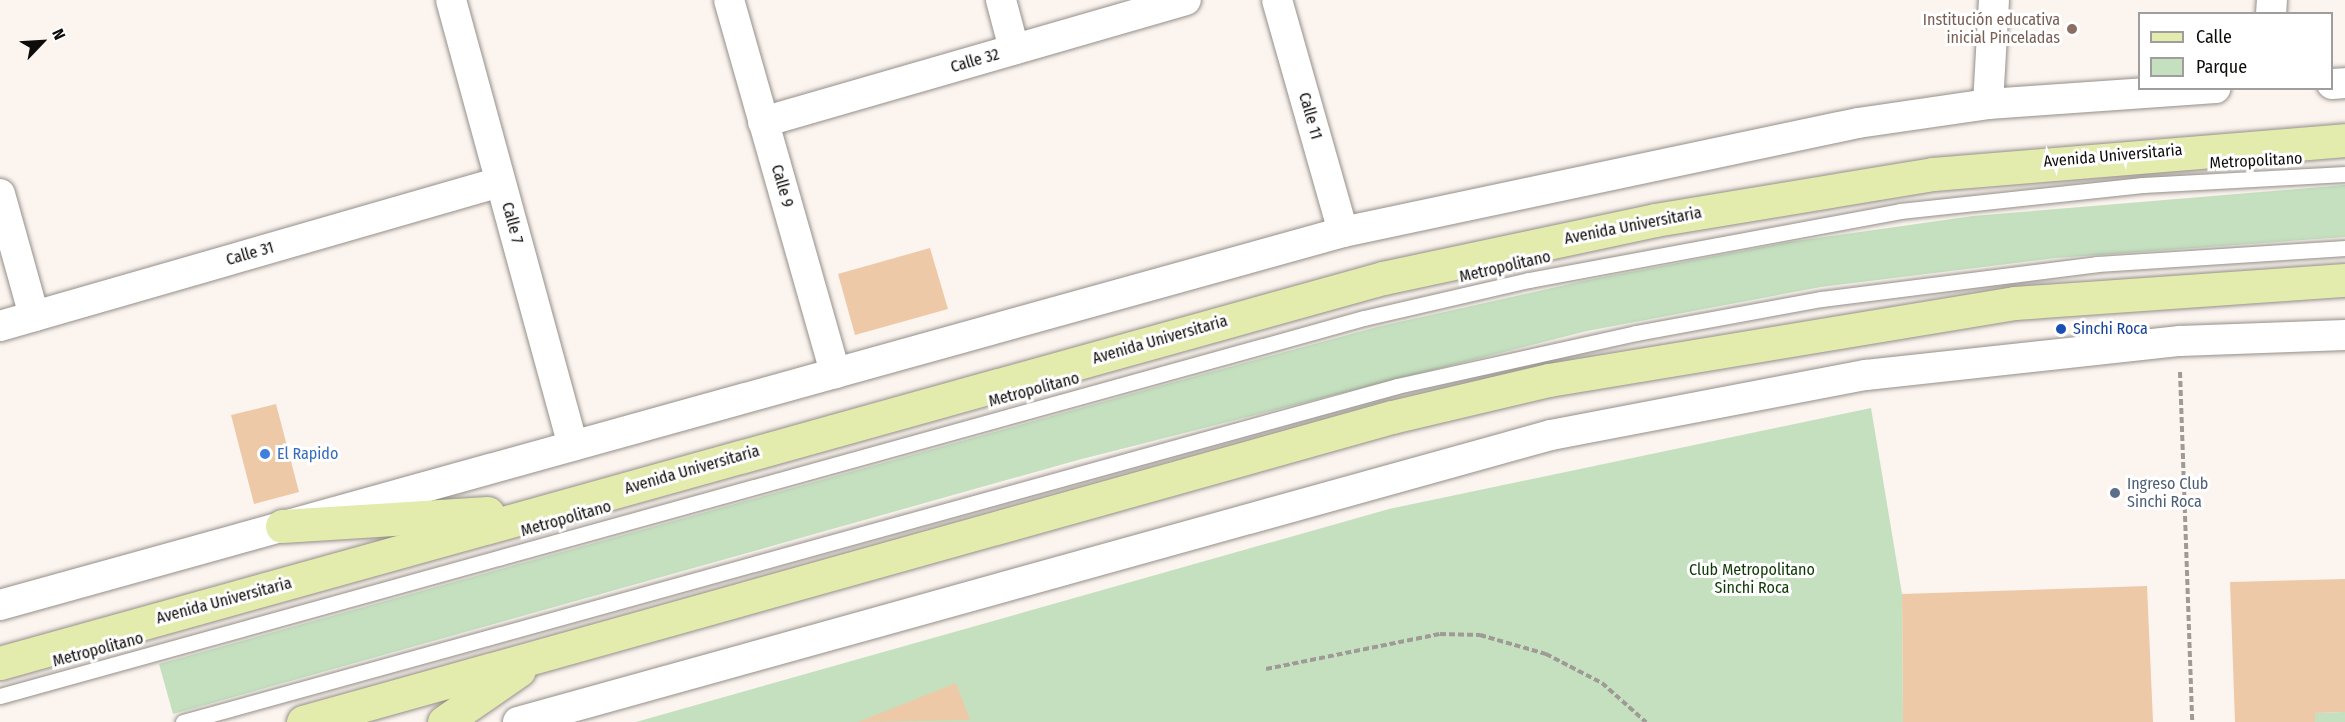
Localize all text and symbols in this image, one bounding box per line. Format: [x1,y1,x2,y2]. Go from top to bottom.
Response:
place label: Institución educativa inicial Pinceladas [1923,10,2060,48]
north arrow [12,12,72,72]
legend [2138,12,2333,90]
marker: Institución educativa inicial Pinceladas [2065,22,2079,36]
text: N [48,26,69,43]
text: Calle [2196,26,2232,48]
street label: Calle 32 [948,45,1002,77]
text: Parque [2196,56,2247,78]
street label: Calle 11 [1294,90,1326,142]
street label: Avenida Universitaria [2043,140,2183,172]
street label: Metropolitano [2209,149,2303,173]
street label: Calle 9 [767,162,797,210]
street label: Calle 7 [497,200,527,246]
street label: Avenida Universitaria [1563,203,1703,249]
street label: Calle 31 [224,238,276,270]
street label: Metropolitano [1458,247,1552,287]
street label: Avenida Universitaria [1090,312,1230,368]
place label: Sinchi Roca [2073,319,2148,339]
marker: Sinchi Roca [2054,322,2068,336]
street label: Metropolitano [987,369,1081,411]
street label: Avenida Universitaria [622,442,762,498]
place label: El Rapido [277,444,338,464]
marker: El Rapido [258,447,272,461]
place label: Ingreso Club Sinchi Roca [2127,474,2208,512]
marker: Ingreso Club Sinchi Roca [2108,486,2122,500]
street label: Metropolitano [519,497,613,541]
park label: Club Metropolitano Sinchi Roca [1689,560,1815,598]
street label: Avenida Universitaria [154,574,294,628]
street label: Metropolitano [51,629,145,671]

